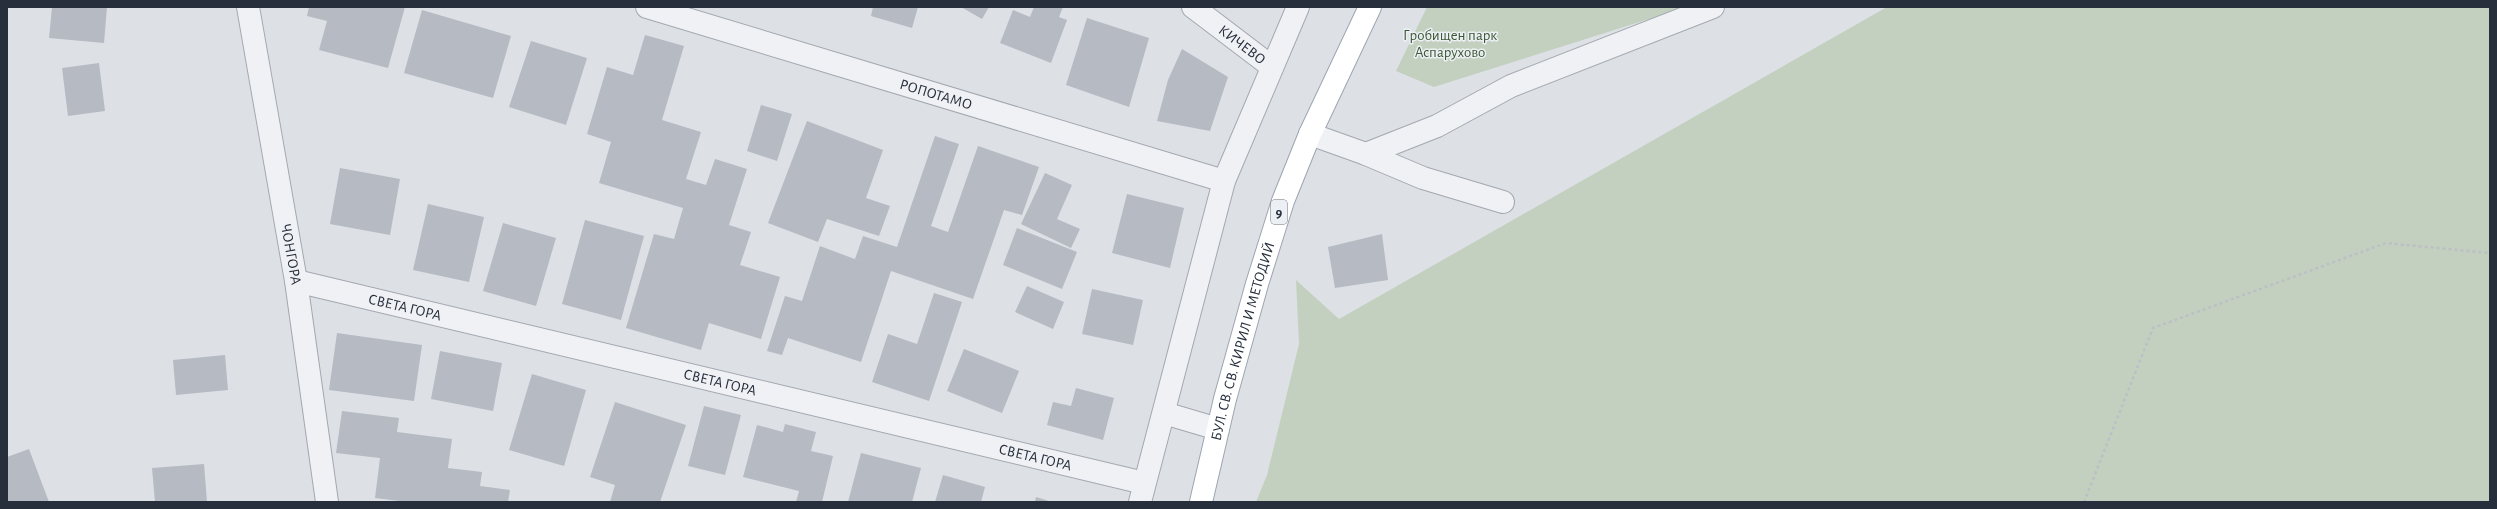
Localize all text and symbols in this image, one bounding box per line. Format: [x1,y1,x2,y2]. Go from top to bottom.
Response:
street label: КИЧЕВО [1216,22,1268,67]
park label: Гробищен парк Аспарухово [1403,28,1497,60]
street label: РОПОТАМО [898,77,974,113]
road number: 9 [1271,200,1287,224]
street label: ЧОНГОРА [278,223,304,286]
street label: БУЛ. СВ. СВ. КИРИЛ И МЕТОДИЙ [1209,240,1278,442]
street label: СВЕТА ГОРА [367,292,443,323]
street label: СВЕТА ГОРА [682,367,758,398]
street label: СВЕТА ГОРА [997,442,1073,474]

